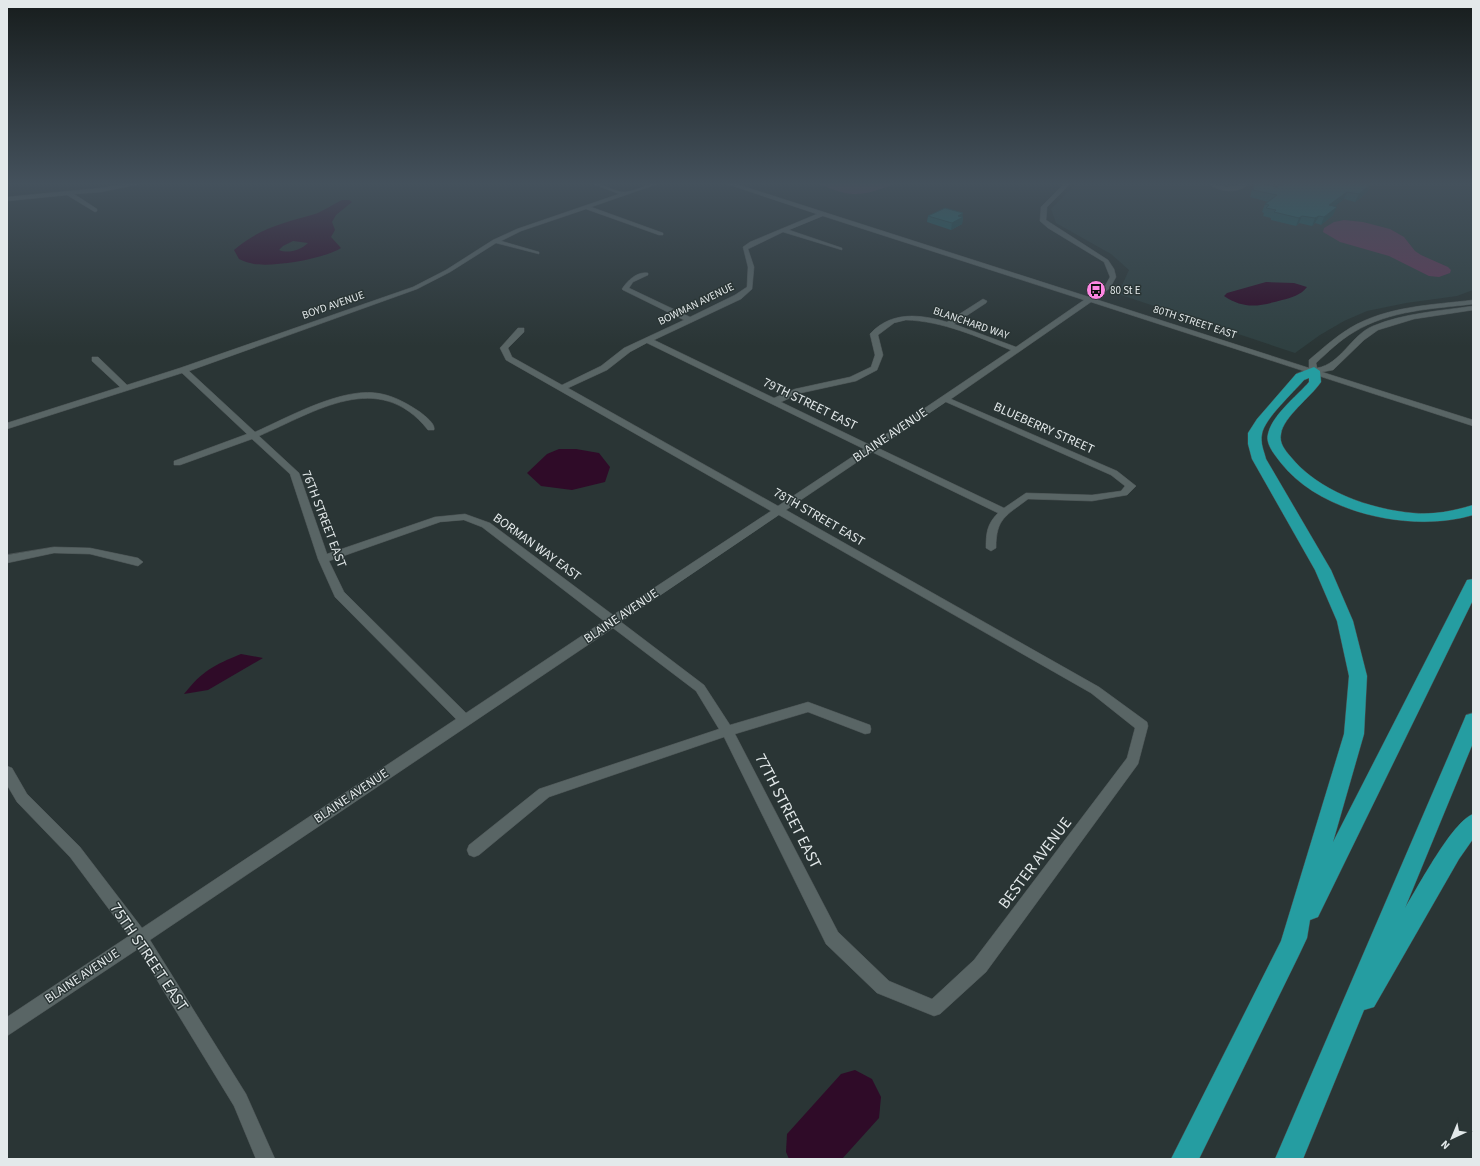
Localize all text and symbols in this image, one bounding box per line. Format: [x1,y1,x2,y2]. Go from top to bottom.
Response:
street label: BOWMAN AVENUE [655,279,737,329]
bus stop icon: 80 St E [1085,279,1107,301]
place label: 80 St E [1110,283,1141,298]
street label: BOYD AVENUE [300,287,366,323]
street label: 80TH STREET EAST [1151,301,1239,343]
street label: BLANCHARD WAY [931,303,1012,343]
street label: 79TH STREET EAST [760,373,860,435]
street label: BLUEBERRY STREET [991,398,1097,458]
street label: BLAINE AVENUE [849,403,931,467]
street label: 76TH STREET EAST [297,468,351,570]
street label: 78TH STREET EAST [770,483,868,551]
street label: BORMAN WAY EAST [489,509,585,585]
street label: BLAINE AVENUE [580,584,662,648]
street label: 77TH STREET EAST [749,750,827,873]
street label: BLAINE AVENUE [310,764,392,828]
street label: BESTER AVENUE [993,813,1077,913]
street label: 75TH STREET EAST [104,898,194,1016]
street label: BLAINE AVENUE [41,944,123,1008]
north arrow [1432,1118,1472,1158]
text: N [1438,1137,1453,1153]

